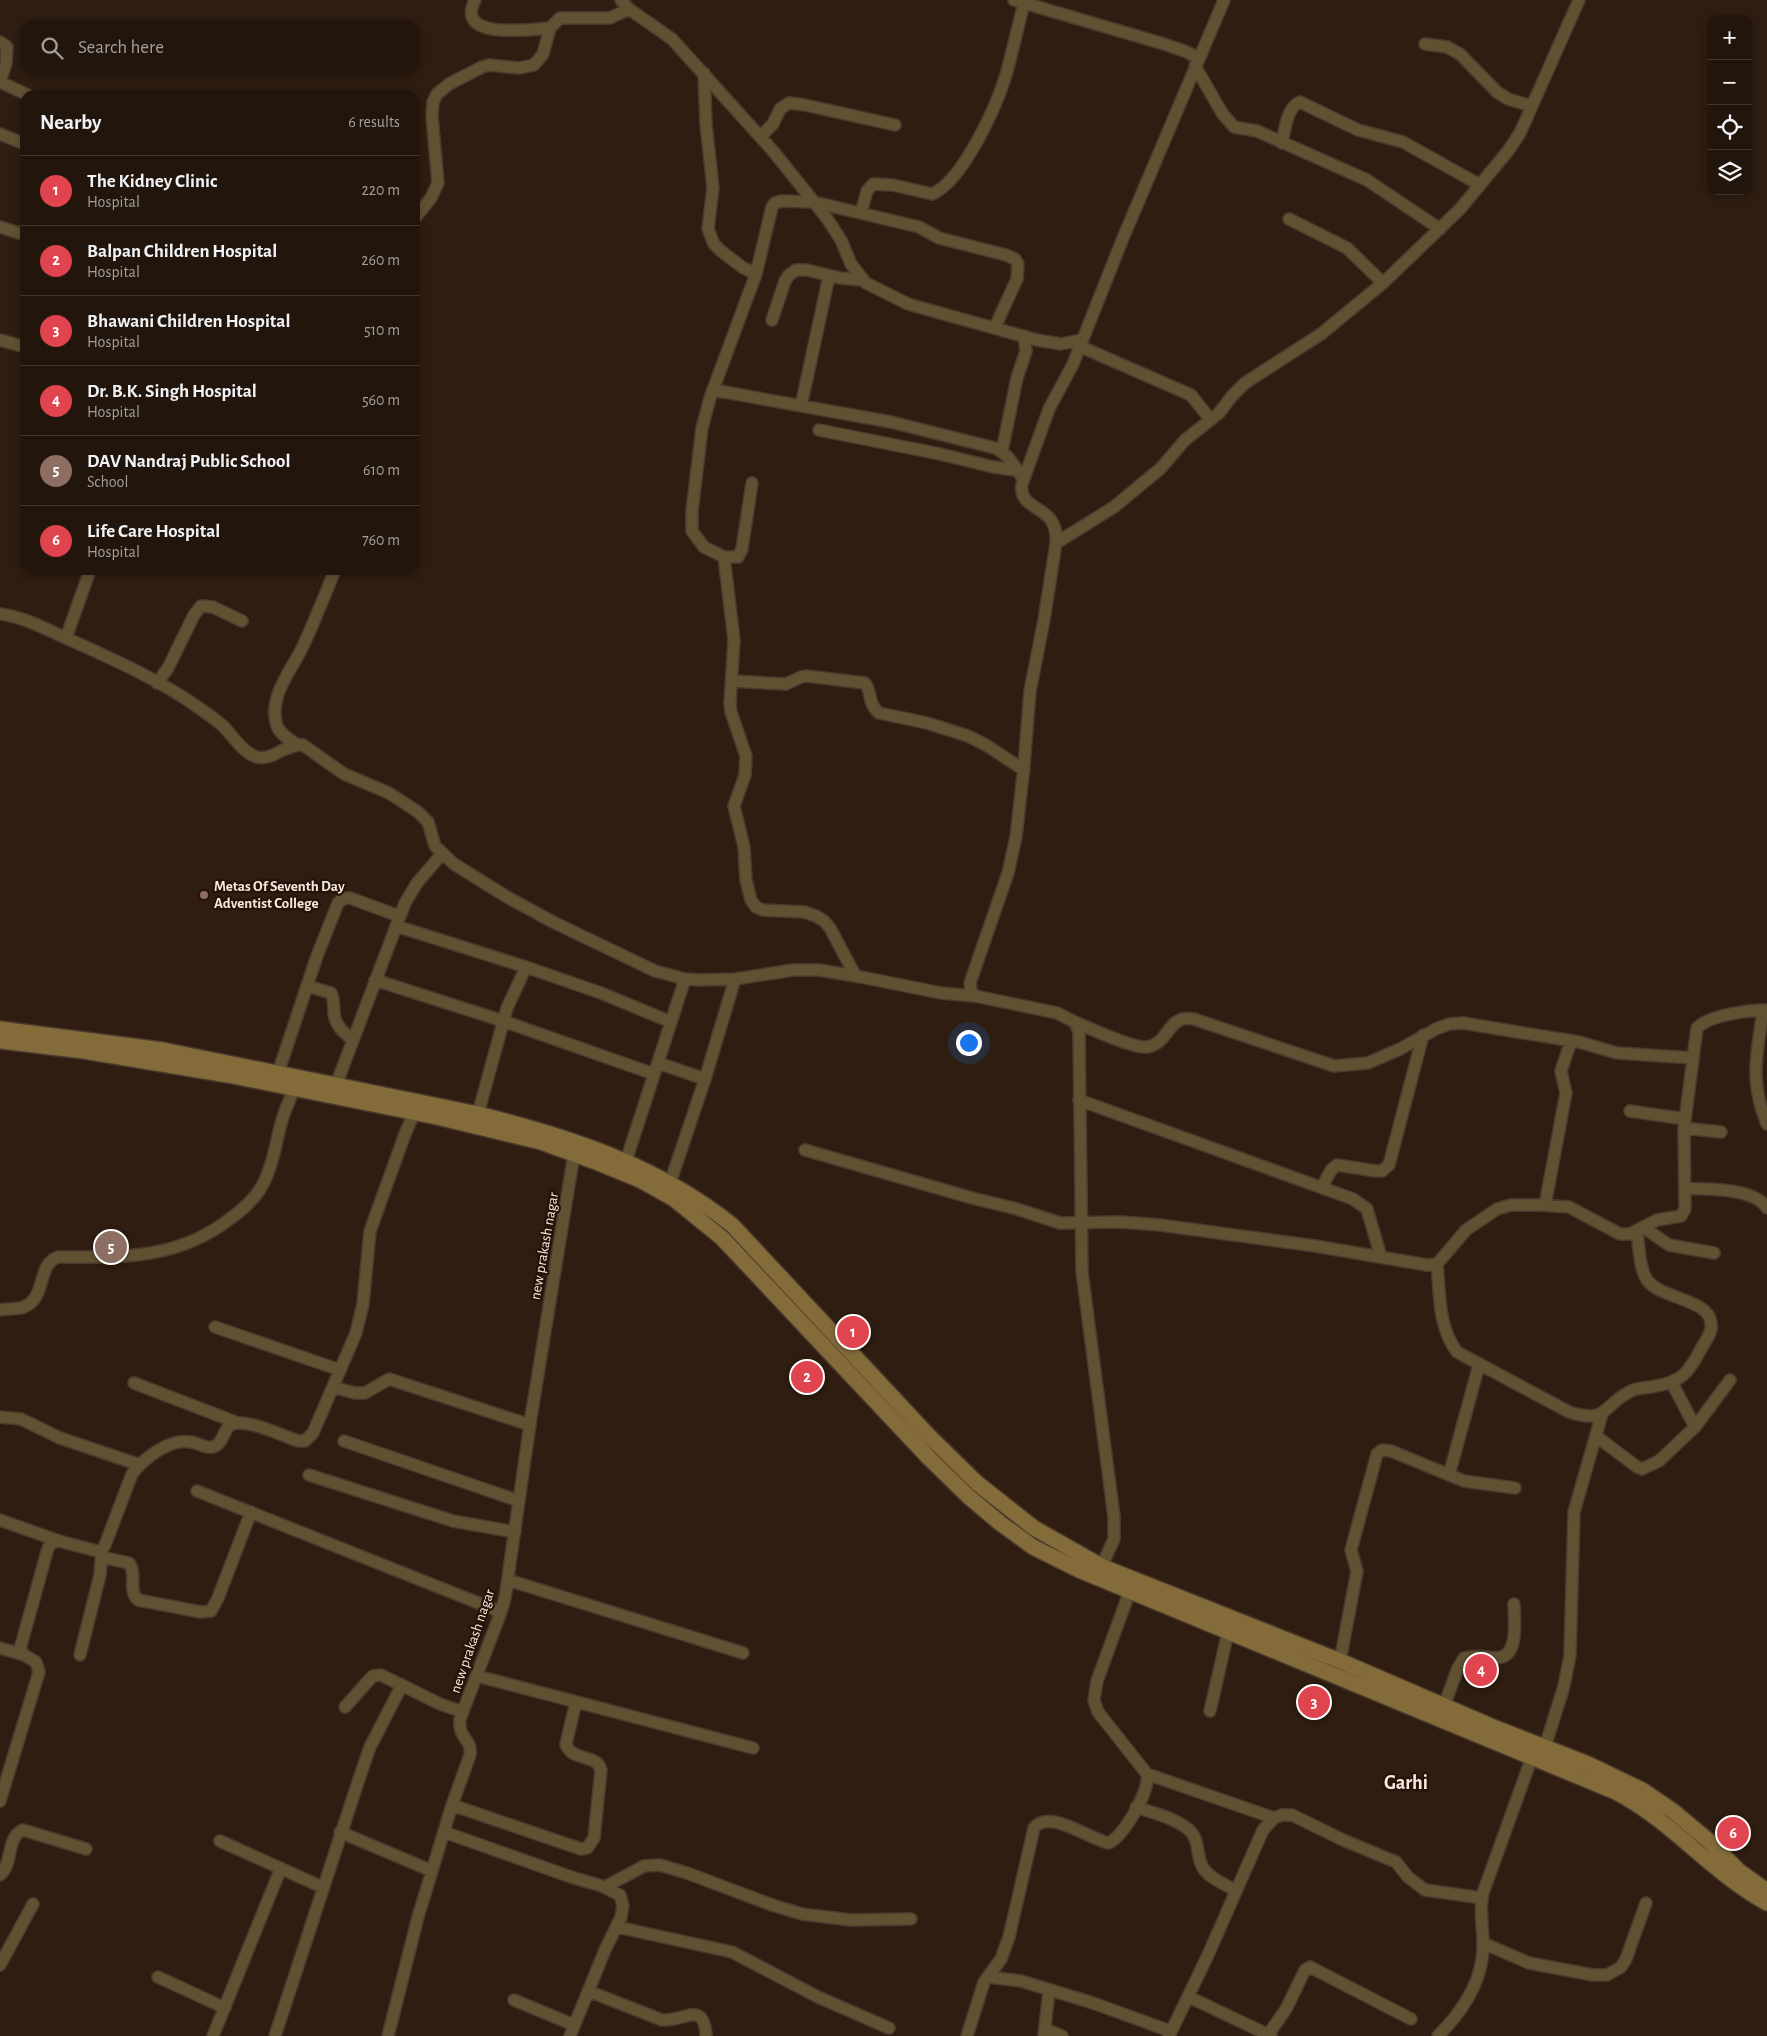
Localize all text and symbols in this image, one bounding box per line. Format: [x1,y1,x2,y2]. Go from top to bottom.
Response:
map controls [1707,15,1752,195]
button: + [1707,15,1752,60]
search box [20,20,420,75]
icon: search [38,34,66,62]
text: Search here [78,38,164,57]
button: − [1707,60,1752,105]
button: locate [1707,105,1752,150]
text: Nearby [40,112,101,133]
text: 6 results [348,114,400,130]
button: layers [1707,150,1752,195]
text: The Kidney Clinic [87,172,217,191]
text: 1 [53,182,59,198]
text: 220 m [362,182,400,198]
text: Hospital [87,194,140,210]
text: Balpan Children Hospital [87,242,277,261]
text: 2 [52,252,60,268]
text: 260 m [361,252,400,268]
text: Hospital [87,264,140,280]
text: Bhawani Children Hospital [87,312,290,331]
text: 3 [53,322,59,338]
text: 510 m [364,322,400,338]
text: Hospital [87,334,140,350]
text: Dr. B.K. Singh Hospital [87,382,257,401]
text: 4 [52,392,60,408]
text: 560 m [362,392,400,408]
text: Hospital [87,404,140,420]
text: DAV Nandraj Public School [87,452,290,471]
text: 5 [53,462,59,478]
text: 610 m [363,462,400,478]
text: School [87,474,128,490]
text: Life Care Hospital [87,522,220,541]
text: 6 [52,532,60,548]
text: 760 m [362,532,400,548]
text: Hospital [87,544,140,560]
place label: Metas Of Seventh Day Adventist College [214,879,345,911]
marker: Metas Of Seventh Day Adventist College [198,889,210,901]
your location [956,1030,982,1056]
street label: new prakash nagar [528,1191,561,1301]
pin: 5 [95,1228,127,1266]
pin: 1 [837,1313,869,1351]
pin: 2 [791,1358,823,1396]
street label: new prakash nagar [448,1587,497,1695]
pin: 4 [1465,1651,1497,1689]
pin: 3 [1298,1683,1330,1721]
district label: Garhi [1384,1773,1428,1793]
pin: 6 [1717,1814,1749,1852]

